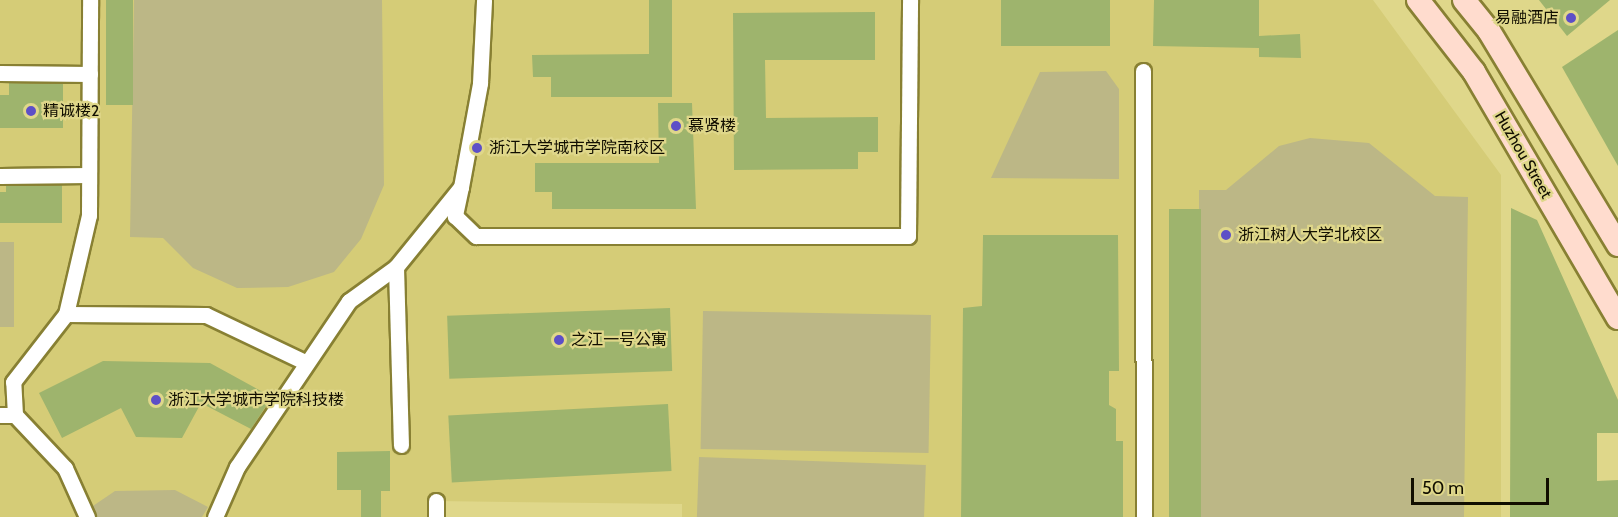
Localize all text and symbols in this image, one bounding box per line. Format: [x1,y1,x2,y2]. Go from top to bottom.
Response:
place label: 易融酒店 [1495,8,1559,28]
marker: 易融酒店 [1564,11,1578,25]
place label: 精诚楼2 [43,101,99,121]
marker: 精诚楼2 [24,104,38,118]
street label: Huzhou Street [1490,108,1556,202]
place label: 慕贤楼 [688,116,736,136]
marker: 慕贤楼 [669,119,683,133]
place label: 浙江大学城市学院南校区 [489,138,665,158]
marker: 浙江大学城市学院南校区 [470,141,484,155]
place label: 浙江树人大学北校区 [1238,225,1382,245]
marker: 浙江树人大学北校区 [1219,228,1233,242]
place label: 之江一号公寓 [571,330,667,350]
marker: 之江一号公寓 [552,333,566,347]
place label: 浙江大学城市学院科技楼 [168,390,344,410]
marker: 浙江大学城市学院科技楼 [149,393,163,407]
scale bar [1414,466,1552,504]
text: 50 m [1422,477,1464,499]

